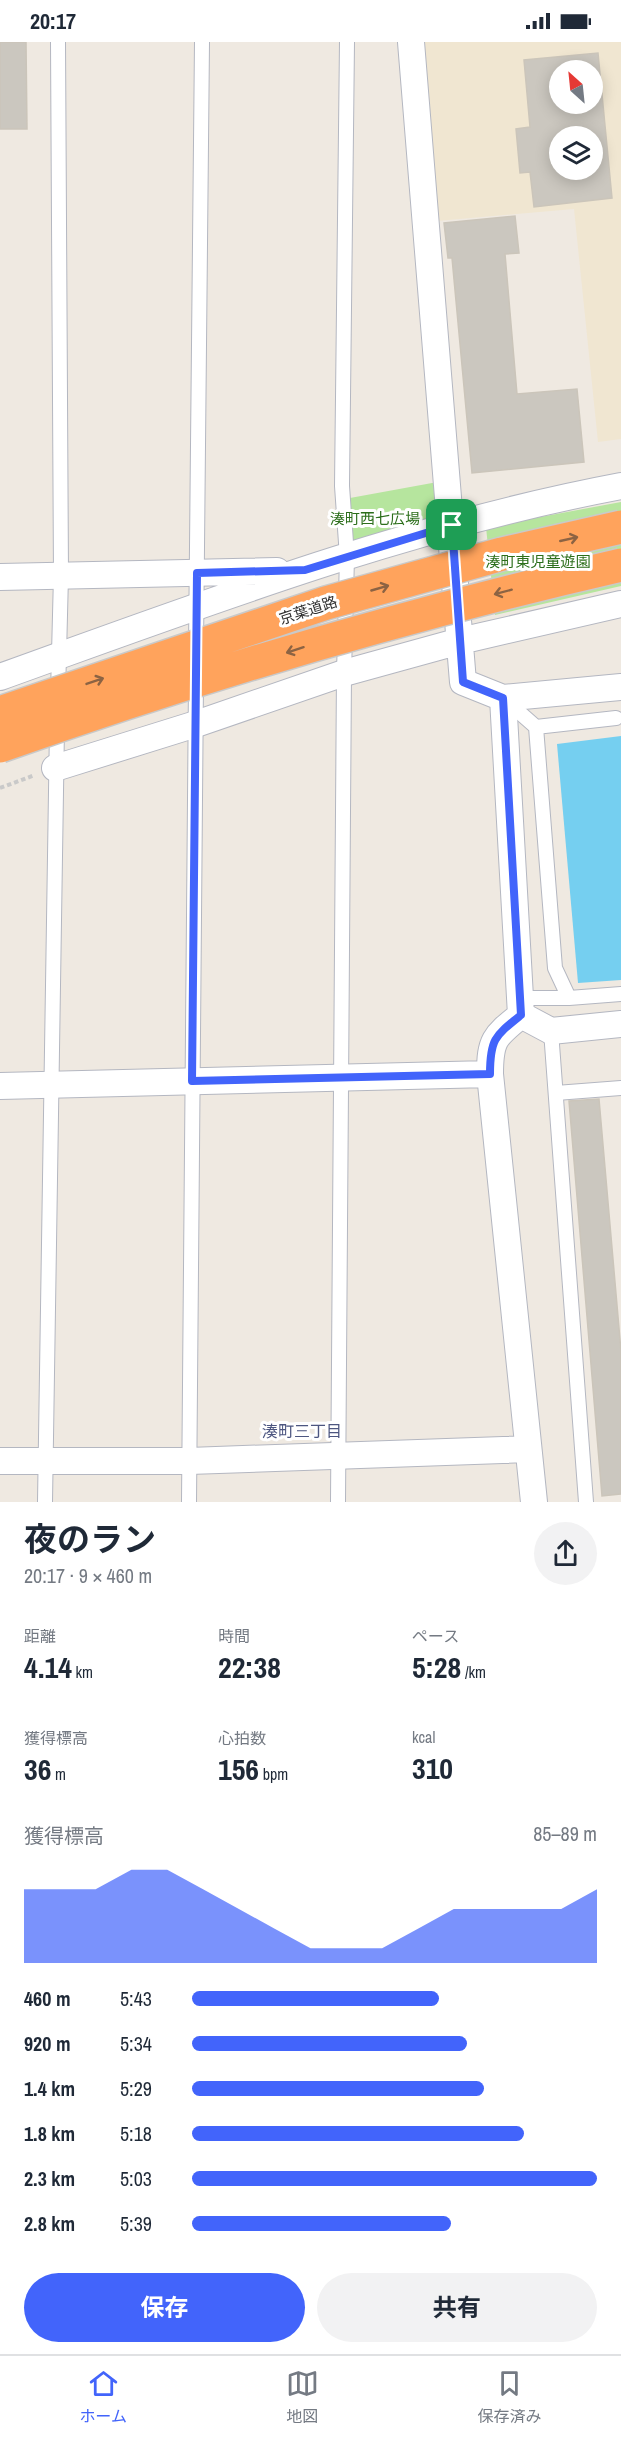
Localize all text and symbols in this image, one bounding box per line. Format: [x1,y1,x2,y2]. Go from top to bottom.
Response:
text: 20:17 [30,6,76,36]
north arrow [549,60,603,114]
map controls [549,60,603,180]
button: layers [549,126,603,180]
pin [426,499,477,550]
park label: 湊町西七広場 [330,508,420,529]
icon: arrive [435,508,468,541]
one-way arrow [559,532,578,544]
park label: 湊町東児童遊園 [485,551,591,572]
one-way arrow [371,582,390,593]
one-way arrow [494,587,513,599]
street label: 京葉道路 [276,591,340,629]
one-way arrow [286,646,305,657]
one-way arrow [85,675,104,686]
district label: 湊町三丁目 [262,1420,342,1442]
text: 夜のラン [24,1517,156,1561]
button: share [534,1522,597,1585]
text: 20:17 · 9 × 460 m [24,1562,152,1589]
text: 距離 [24,1625,56,1647]
text: 時間 [218,1625,250,1647]
text: ペース [412,1625,459,1647]
text: 4.14 [24,1647,72,1687]
text: 22:38 [218,1647,281,1687]
text: 5:28 [412,1647,461,1687]
text: km [72,1661,93,1683]
text: /km [461,1661,486,1683]
text: kcal [412,1726,435,1748]
text: 獲得標高 [24,1727,88,1749]
text: 心拍数 [218,1727,266,1749]
text: 310 [412,1748,453,1788]
text: 36 [24,1749,51,1789]
text: 156 [218,1749,259,1789]
text: m [51,1763,66,1785]
text: bpm [259,1763,288,1785]
text: 85–89 m [533,1820,597,1847]
text: 獲得標高 [24,1822,104,1849]
text: 460 m [24,1985,71,2012]
text: 5:43 [120,1985,152,2012]
text: 920 m [24,2030,71,2057]
text: 5:34 [120,2030,152,2057]
text: 1.4 km [24,2075,75,2102]
text: 5:29 [120,2075,152,2102]
text: 1.8 km [24,2120,75,2147]
text: 5:18 [120,2120,152,2147]
text: 2.3 km [24,2165,75,2192]
text: 5:03 [120,2165,152,2192]
text: 2.8 km [24,2210,75,2237]
text: 5:39 [120,2210,152,2237]
button: 保存 [24,2273,305,2342]
button: 共有 [317,2273,597,2342]
tab: ホーム [79,2367,127,2427]
tab: 地図 [286,2367,319,2427]
tab: 保存済み [478,2367,542,2427]

